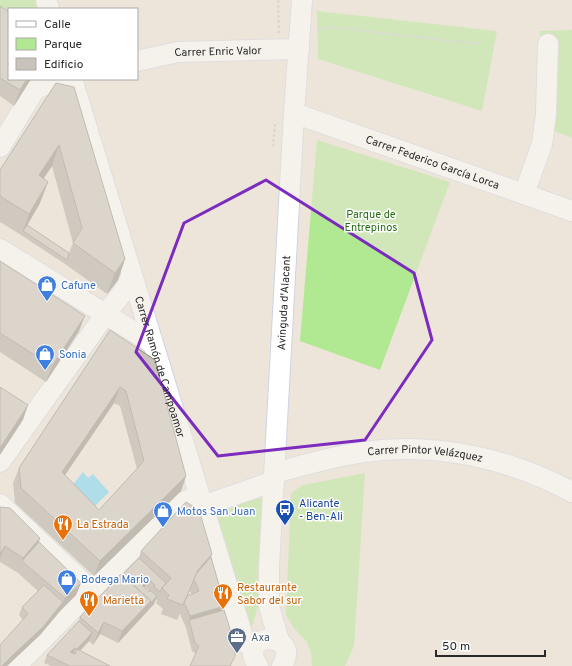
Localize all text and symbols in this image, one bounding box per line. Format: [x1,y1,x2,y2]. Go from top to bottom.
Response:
legend [8,8,138,80]
text: Calle [44,17,71,33]
text: Parque [44,37,82,53]
street label: Carrer Enric Valor [173,44,263,61]
text: Edificio [44,57,84,73]
street label: Carrer Federico García Lorca [364,133,501,193]
park label: Parque de Entrepinos [345,208,397,235]
street label: Avinguda d'Alacant [275,255,294,351]
shop icon: Cafune [36,274,58,302]
place label: Cafune [61,279,96,293]
street label: Carrer Ramón de Campoamor [131,294,188,440]
shop icon: Sonia [34,343,56,371]
place label: Sonia [59,348,86,362]
street label: Carrer Pintor Velázquez [367,443,484,466]
place label: Alicante - Ben-Ali [299,497,343,524]
bus stop icon: Alicante - Ben-Ali [274,498,296,526]
shop icon: Motos San Juan [152,500,174,528]
place label: Motos San Juan [177,505,255,519]
restaurant icon: La Estrada [52,513,74,541]
place label: La Estrada [77,518,129,532]
shop icon: Bodega Mario [56,568,78,596]
place label: Bodega Mario [81,573,149,587]
place label: Restaurante Sabor del sur [237,581,303,608]
restaurant icon: Restaurante Sabor del sur [212,582,234,610]
restaurant icon: Marietta [78,589,100,617]
place label: Marietta [103,594,144,608]
office icon: Axa [226,626,248,654]
place label: Axa [251,631,270,645]
scale bar [436,632,545,658]
text: 50 m [442,639,470,655]

